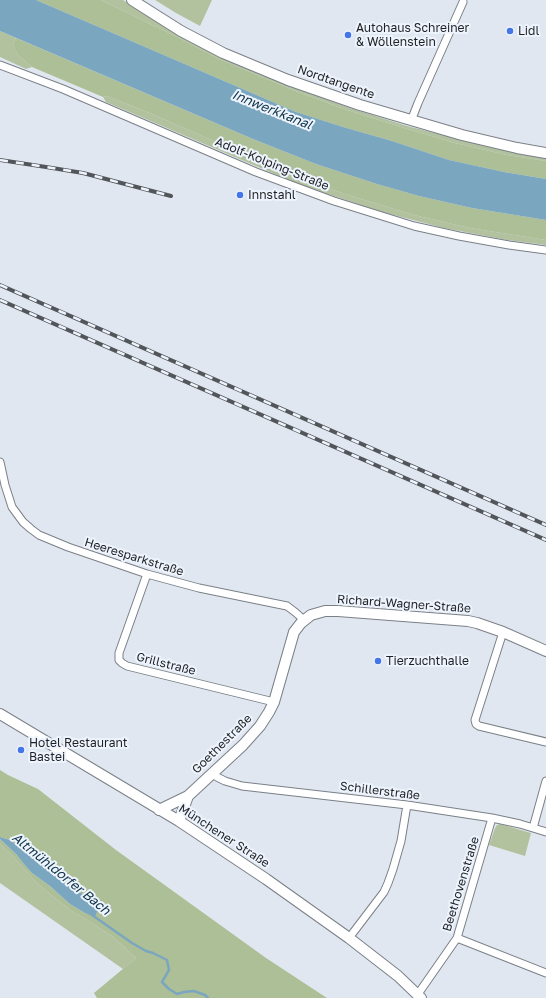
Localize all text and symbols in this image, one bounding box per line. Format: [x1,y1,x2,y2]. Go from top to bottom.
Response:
place label: Autohaus Schreiner & Wöllenstein [356,21,469,49]
place label: Lidl [518,24,539,38]
marker: Lidl [505,26,515,36]
marker: Autohaus Schreiner & Wöllenstein [343,30,353,40]
street label: Nordtangente [296,62,376,102]
water label: Innwerkkanal [230,87,314,133]
street label: Adolf-Kolping-Straße [213,135,331,193]
place label: Innstahl [248,188,296,202]
marker: Innstahl [235,190,245,200]
street label: Heeresparkstraße [83,535,185,579]
street label: Richard-Wagner-Straße [337,592,471,616]
street label: Grillstraße [135,650,197,678]
place label: Tierzuchthalle [386,654,469,668]
marker: Tierzuchthalle [373,656,383,666]
street label: Goethestraße [189,711,255,777]
place label: Hotel Restaurant Bastei [29,736,128,764]
marker: Hotel Restaurant Bastei [16,745,26,755]
street label: Schillerstraße [339,779,421,803]
street label: Münchener Straße [176,801,272,871]
water label: Altmühldorfer Bach [9,830,113,918]
street label: Beethovenstraße [440,835,482,933]

